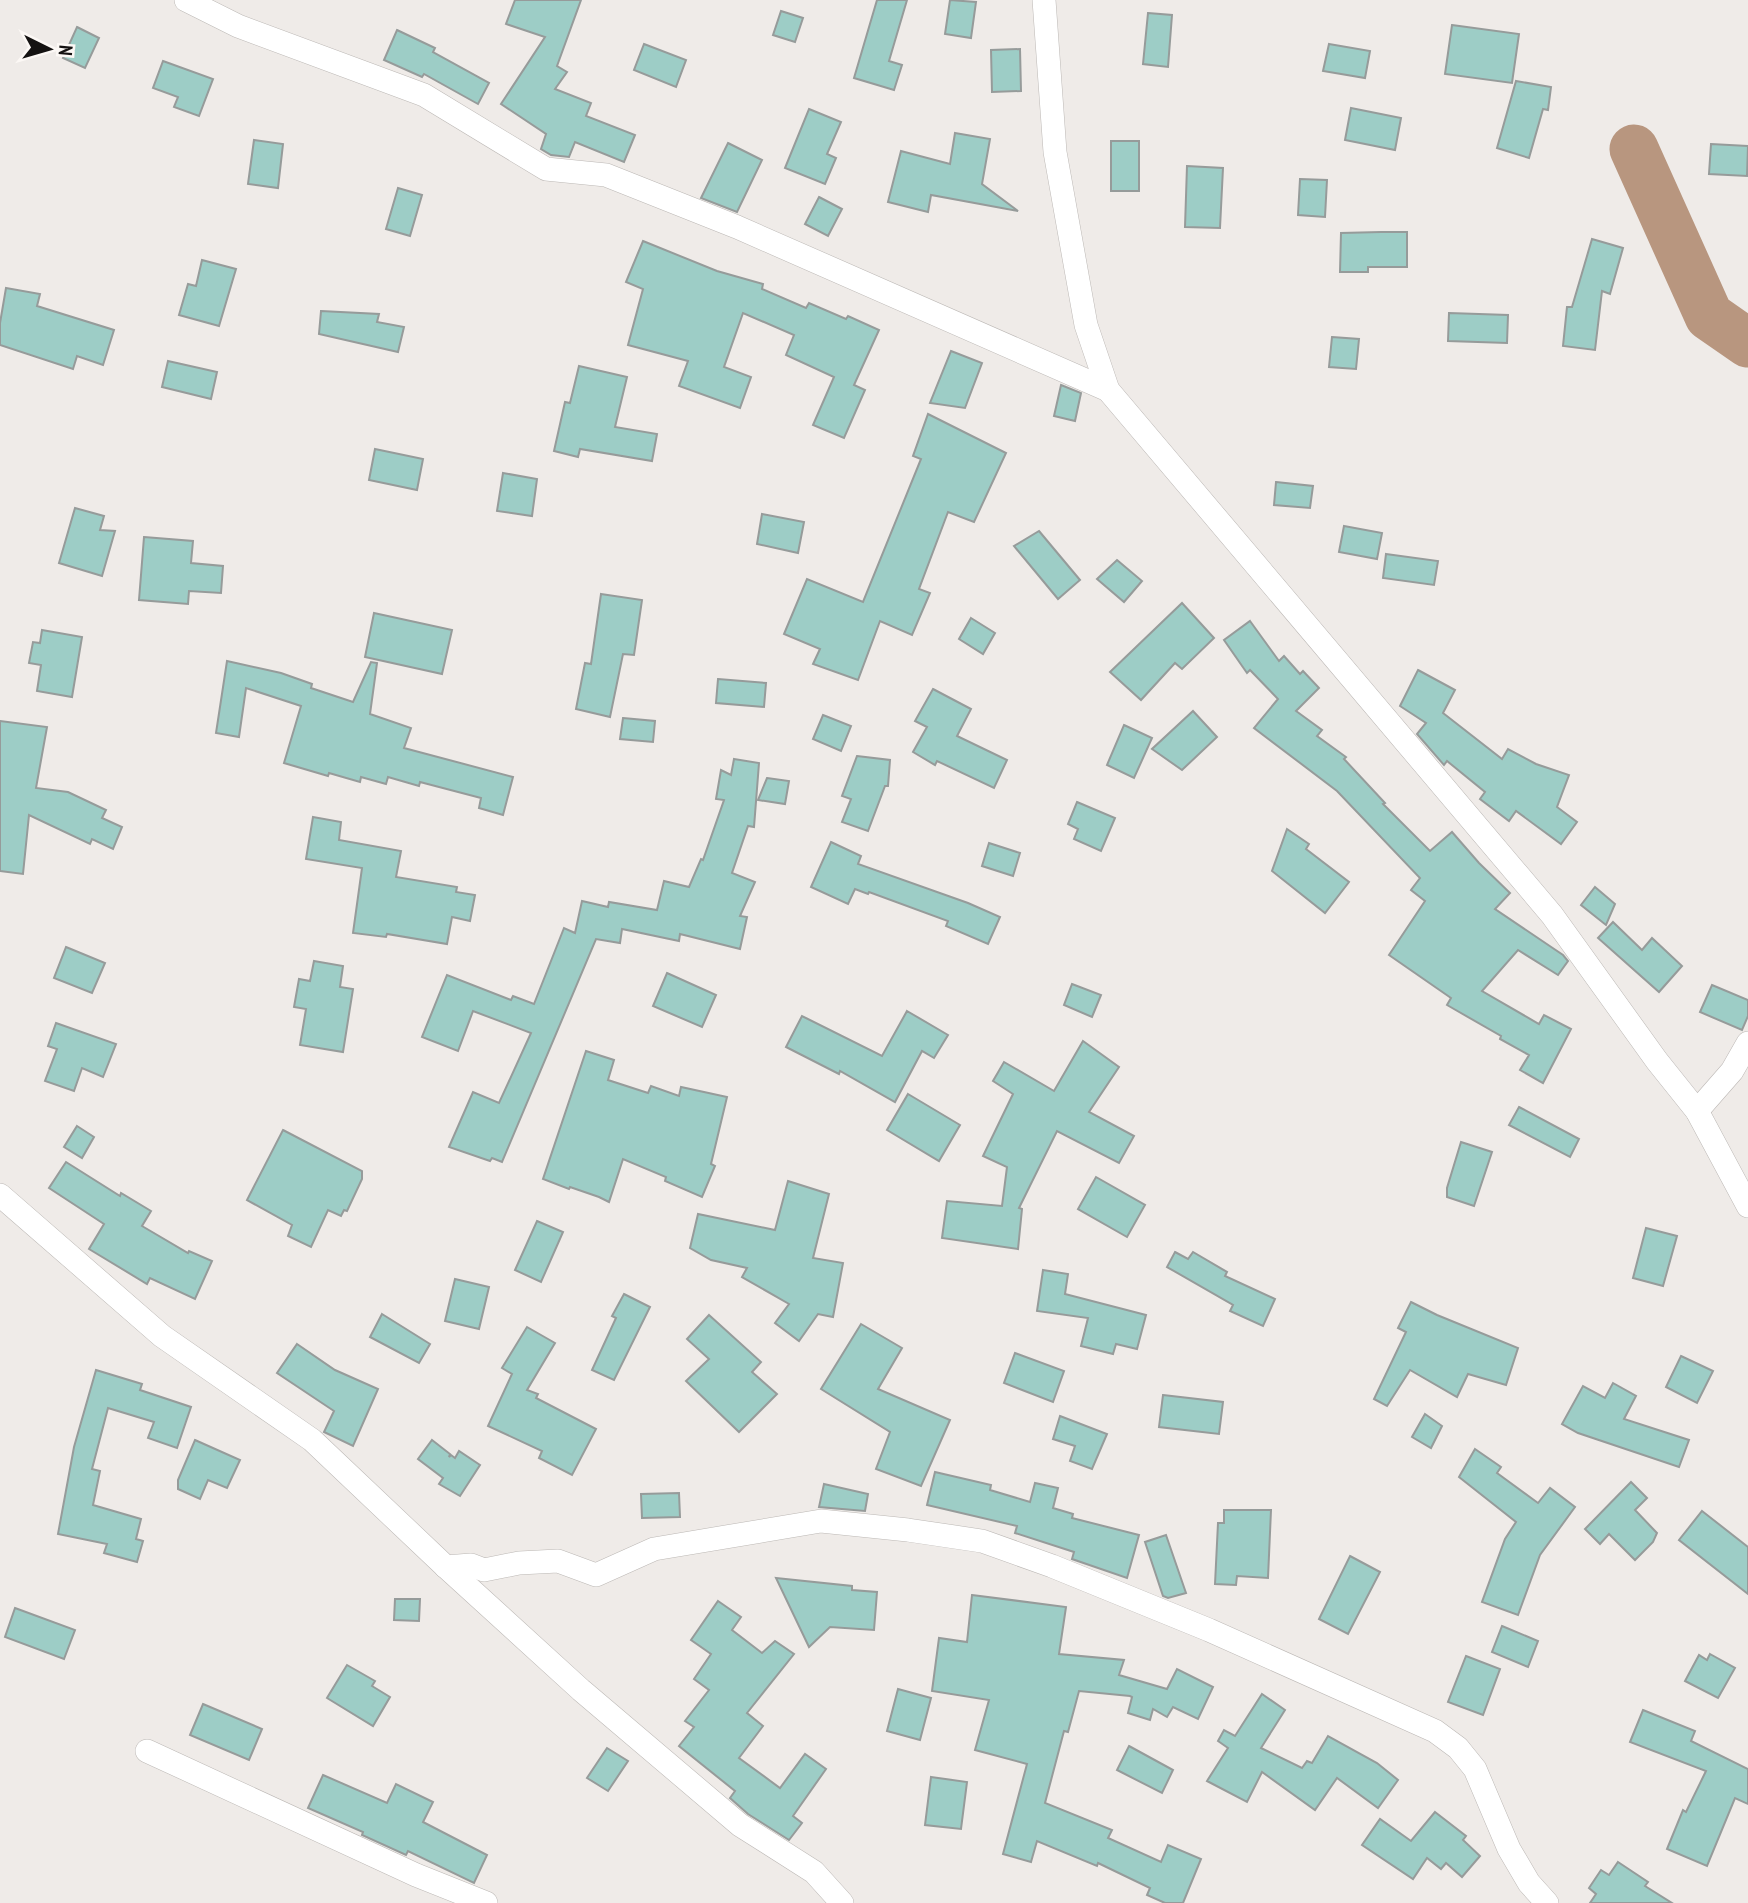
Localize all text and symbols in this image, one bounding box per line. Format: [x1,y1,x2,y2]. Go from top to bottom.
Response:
north arrow [14,14,84,84]
text: N [54,44,78,57]

